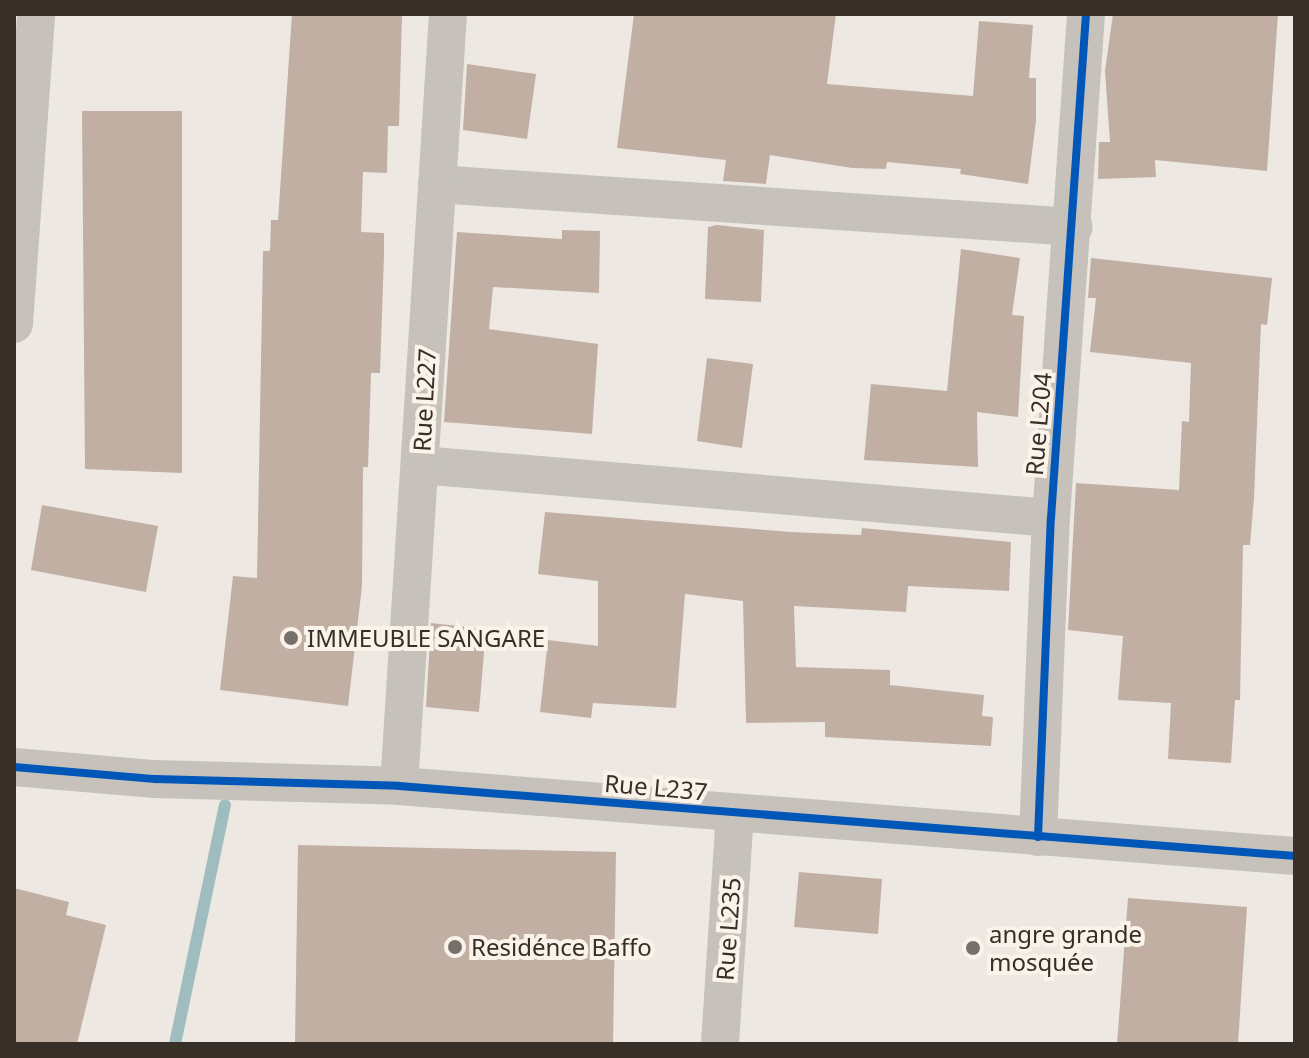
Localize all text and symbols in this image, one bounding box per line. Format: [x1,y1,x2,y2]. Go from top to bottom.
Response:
street label: Rue L227 [407,348,441,452]
street label: Rue L204 [1019,371,1057,477]
place label: IMMEUBLE SANGARE [307,624,545,652]
marker: IMMEUBLE SANGARE [282,629,300,647]
street label: Rue L237 [603,768,709,806]
street label: Rue L235 [710,876,746,982]
place label: angre grande mosquée [989,920,1142,976]
place label: Residénce Baffo [471,933,652,961]
marker: Residénce Baffo [446,938,464,956]
marker: angre grande mosquée [964,939,982,957]

